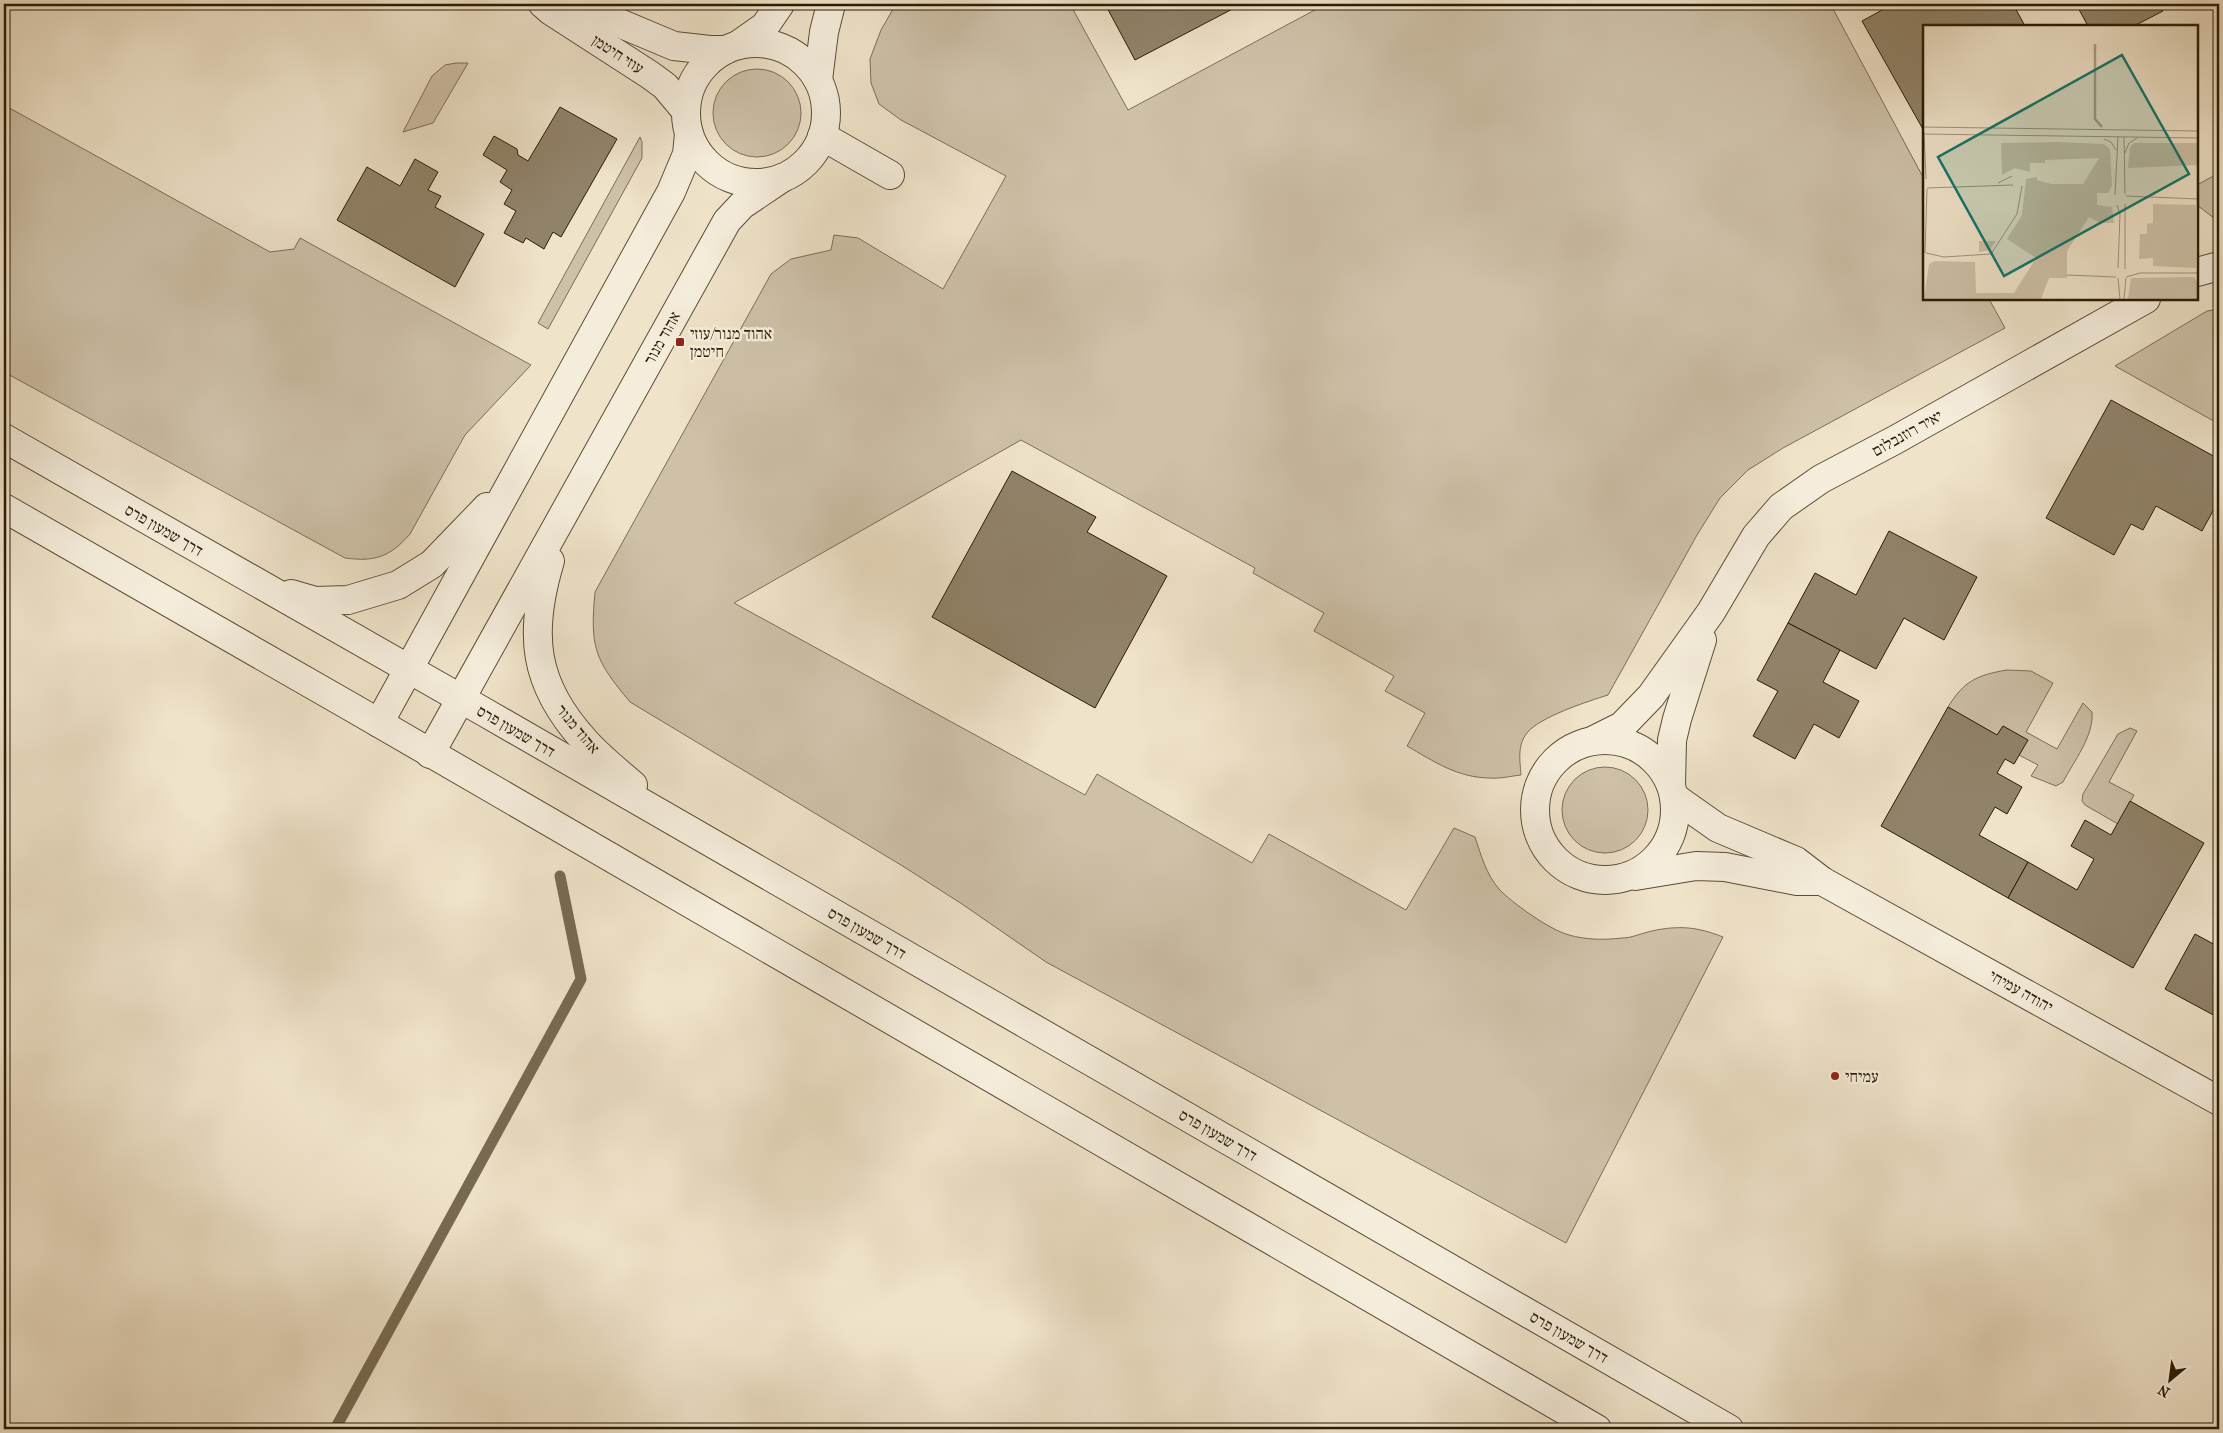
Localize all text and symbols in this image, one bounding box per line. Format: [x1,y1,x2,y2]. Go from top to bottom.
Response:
inset map [1923,25,2198,300]
street label: עוזי חיטמן [589,30,648,78]
street label: אהוד מנור [640,308,684,368]
place label: אהוד מנור/עוזי חיטמן [690,324,772,361]
marker: אהוד מנור/עוזי חיטמן [674,336,686,348]
street label: יאיר רוזנבלום [1868,406,1946,460]
street label: דרך שמעון פרס [121,500,207,560]
street label: דרך שמעון פרס [473,701,559,761]
street label: אהוד מנור [552,701,604,757]
street label: דרך שמעון פרס [824,903,910,963]
street label: יהודה עמיחי [1986,966,2056,1016]
place label: עמיחי [1845,1067,1879,1086]
marker: עמיחי [1829,1070,1841,1082]
street label: דרך שמעון פרס [1175,1105,1261,1165]
street label: דרך שמעון פרס [1526,1307,1612,1367]
north arrow [2146,1356,2196,1406]
text: N [2155,1381,2173,1401]

